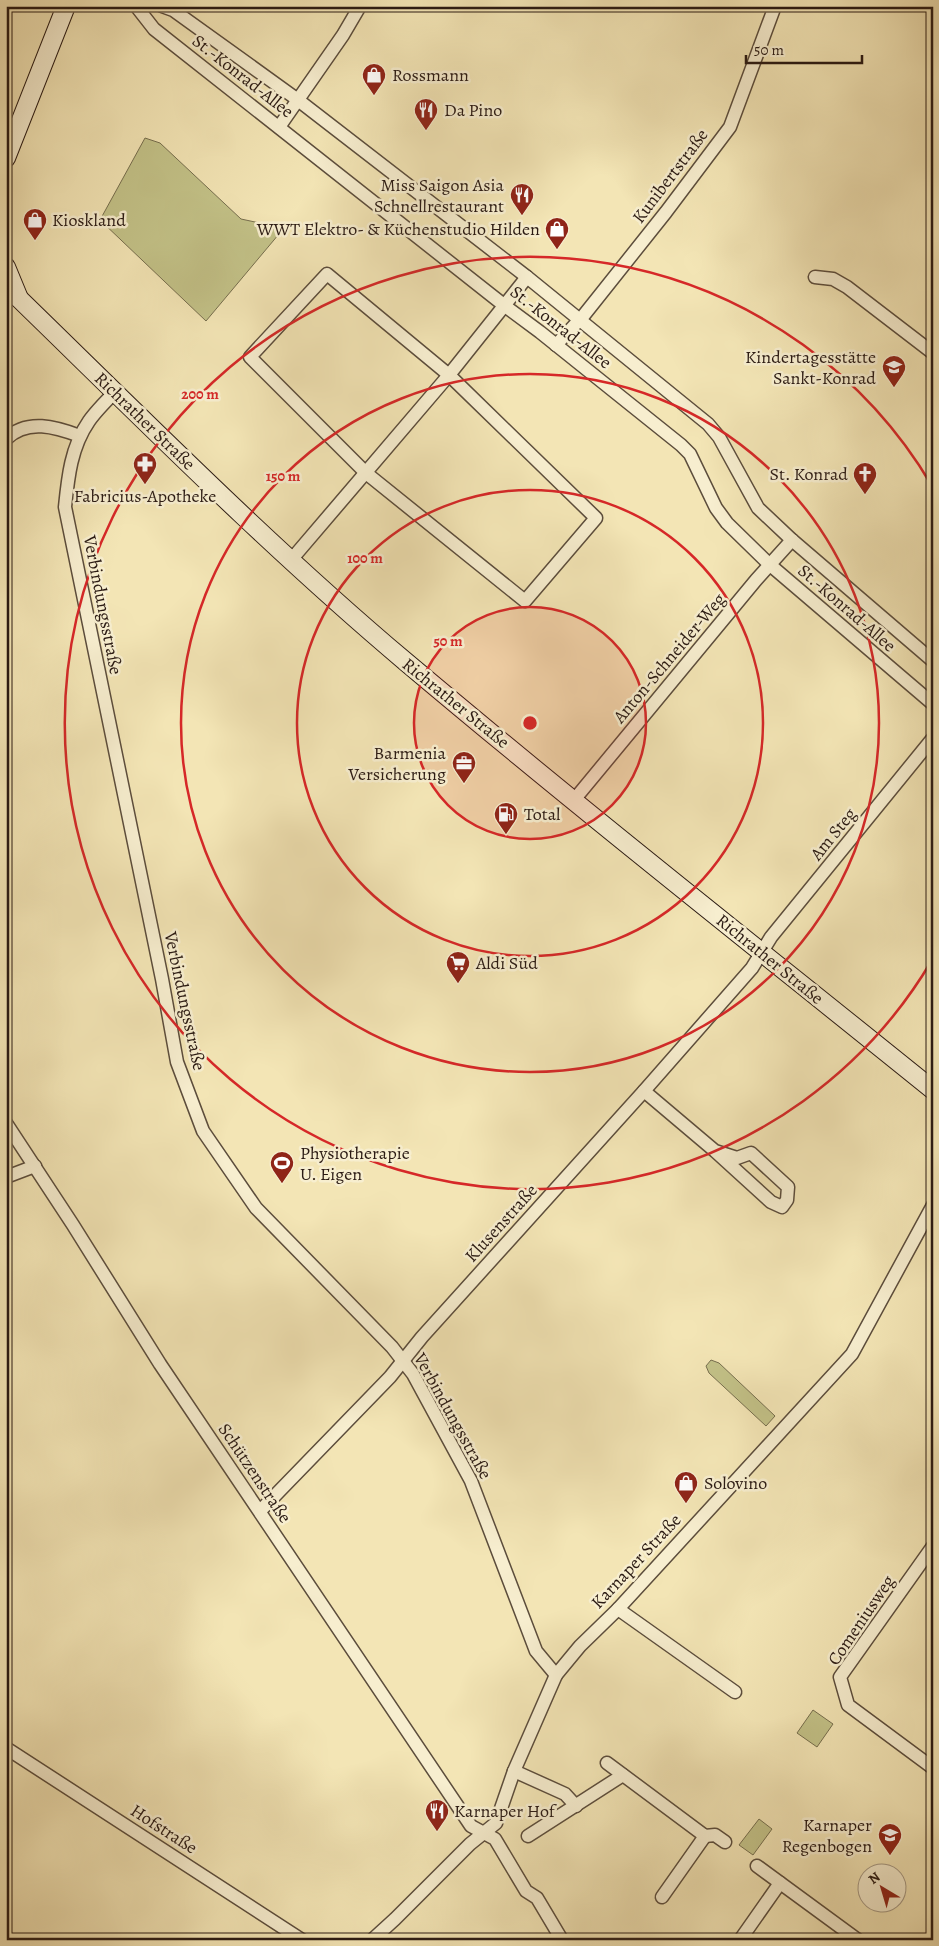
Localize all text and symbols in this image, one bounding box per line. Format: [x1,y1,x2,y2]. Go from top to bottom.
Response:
street label: St.-Konrad-Allee [187,29,299,123]
scale bar [746,32,863,64]
text: 50 m [754,40,784,60]
shop icon: Rossmann [361,62,387,96]
place label: Rossmann [392,63,469,87]
restaurant icon: Da Pino [413,97,439,131]
place label: Da Pino [444,98,502,122]
street label: Kunibertstraße [627,124,713,228]
place label: Miss Saigon Asia Schnellrestaurant [374,173,505,218]
restaurant icon: Miss Saigon Asia Schnellrestaurant [509,182,535,216]
shop icon: Kioskland [22,207,48,241]
place label: Kioskland [52,208,126,232]
shop icon: WWT Elektro- & Küchenstudio Hilden [544,216,570,250]
place label: WWT Elektro- & Küchenstudio Hilden [256,217,540,241]
street label: St.-Konrad-Allee [505,280,617,374]
place label: Kindertagesstätte Sankt-Konrad [745,345,876,390]
school or university icon: Kindertagesstätte Sankt-Konrad [881,354,907,388]
street label: Richrather Straße [89,367,201,475]
text: 200 m [181,384,219,404]
pharmacy icon: Fabricius-Apotheke [132,451,158,485]
church icon: St. Konrad [852,461,878,495]
place label: St. Konrad [769,462,848,486]
text: 150 m [266,466,301,486]
place label: Fabricius-Apotheke [74,484,216,508]
street label: Verbindungsstraße [78,532,128,677]
text: 100 m [347,548,383,568]
street label: St.-Konrad-Allee [793,559,901,657]
street label: Anton-Schneider-Weg [607,588,731,729]
text: 50 m [433,631,463,651]
street label: Richrather Straße [397,652,515,754]
centre of rings [521,714,539,732]
place label: Barmenia Versicherung [347,741,447,786]
office icon: Barmenia Versicherung [451,750,477,784]
fuel station icon: Total [493,801,519,835]
place label: Total [524,802,561,826]
street label: Am Steg [804,803,862,866]
street label: Richrather Straße [711,908,829,1010]
street label: Verbindungsstraße [158,928,211,1073]
supermarket icon: Aldi Süd [445,950,471,984]
place label: Aldi Süd [475,951,538,975]
place label: Physiotherapie U. Eigen [300,1141,410,1186]
sports icon: Physiotherapie U. Eigen [269,1150,295,1184]
street label: Klusenstraße [459,1179,543,1267]
street label: Verbindungsstraße [408,1348,498,1484]
street label: Schützenstraße [213,1418,297,1528]
shop icon: Solovino [673,1470,699,1504]
place label: Solovino [704,1471,767,1495]
street label: Karnaper Straße [586,1508,686,1614]
street label: Comeniusweg [822,1570,900,1670]
street label: Hofstraße [126,1798,202,1860]
restaurant icon: Karnaper Hof [424,1798,450,1832]
place label: Karnaper Hof [454,1799,558,1823]
place label: Karnaper Regenbogen [782,1813,872,1858]
school or university icon: Karnaper Regenbogen [877,1822,903,1856]
north arrow [856,1864,906,1914]
text: N [864,1868,884,1889]

